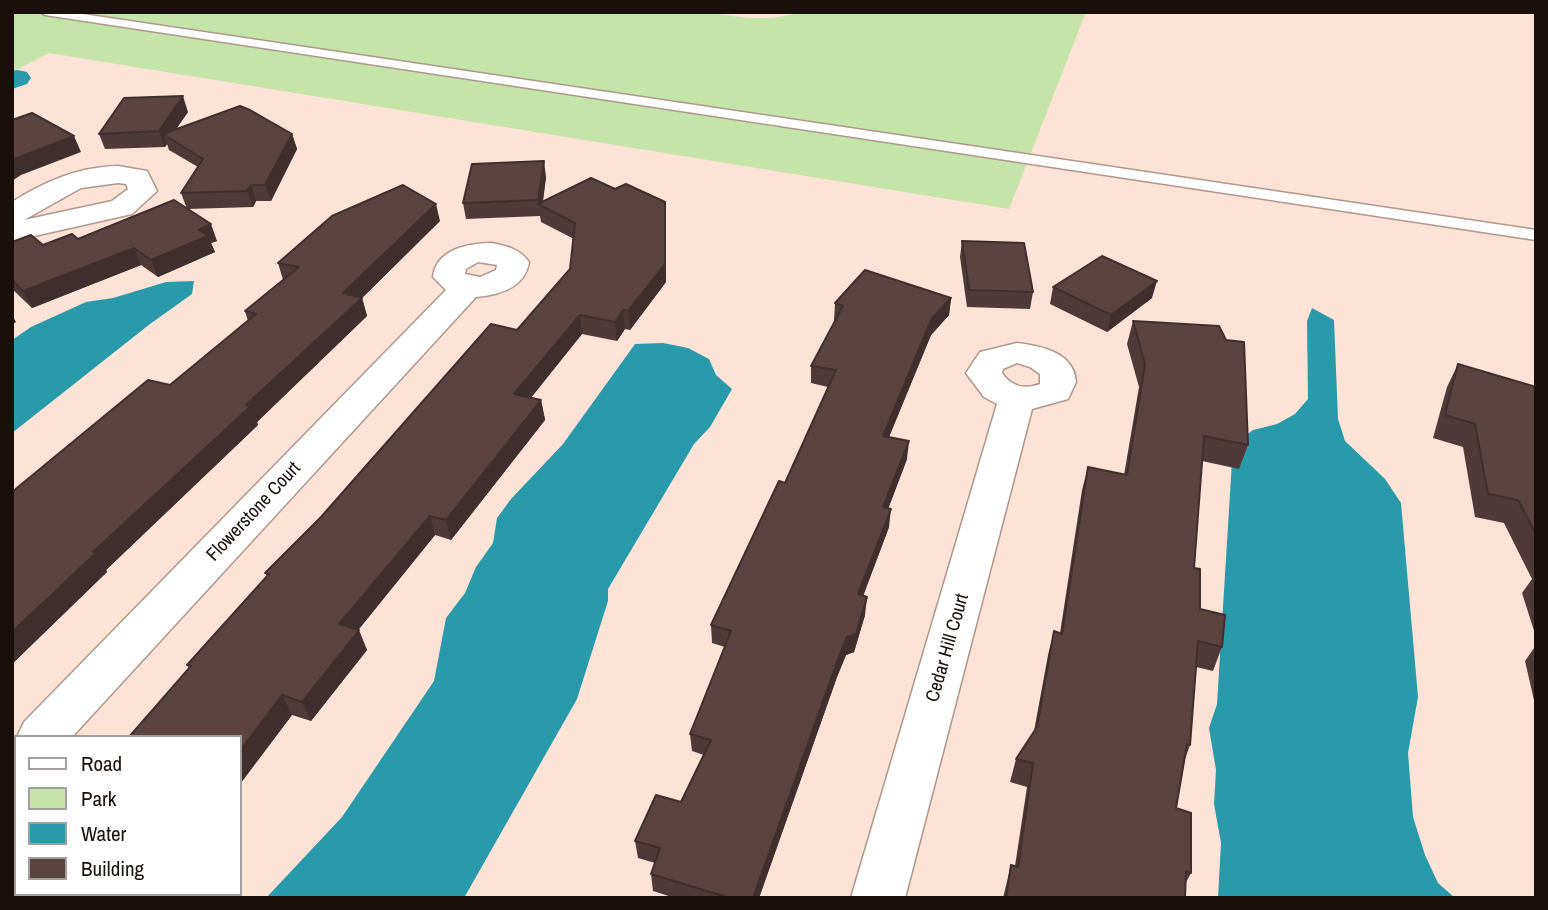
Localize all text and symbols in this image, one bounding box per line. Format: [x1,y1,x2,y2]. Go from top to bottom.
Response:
street label: Flowerstone Court [202,458,306,566]
street label: Cedar Hill Court [922,591,974,705]
legend [14,735,242,896]
text: Road [81,749,122,778]
text: Park [81,784,116,813]
text: Water [81,819,126,848]
text: Building [81,854,144,883]

